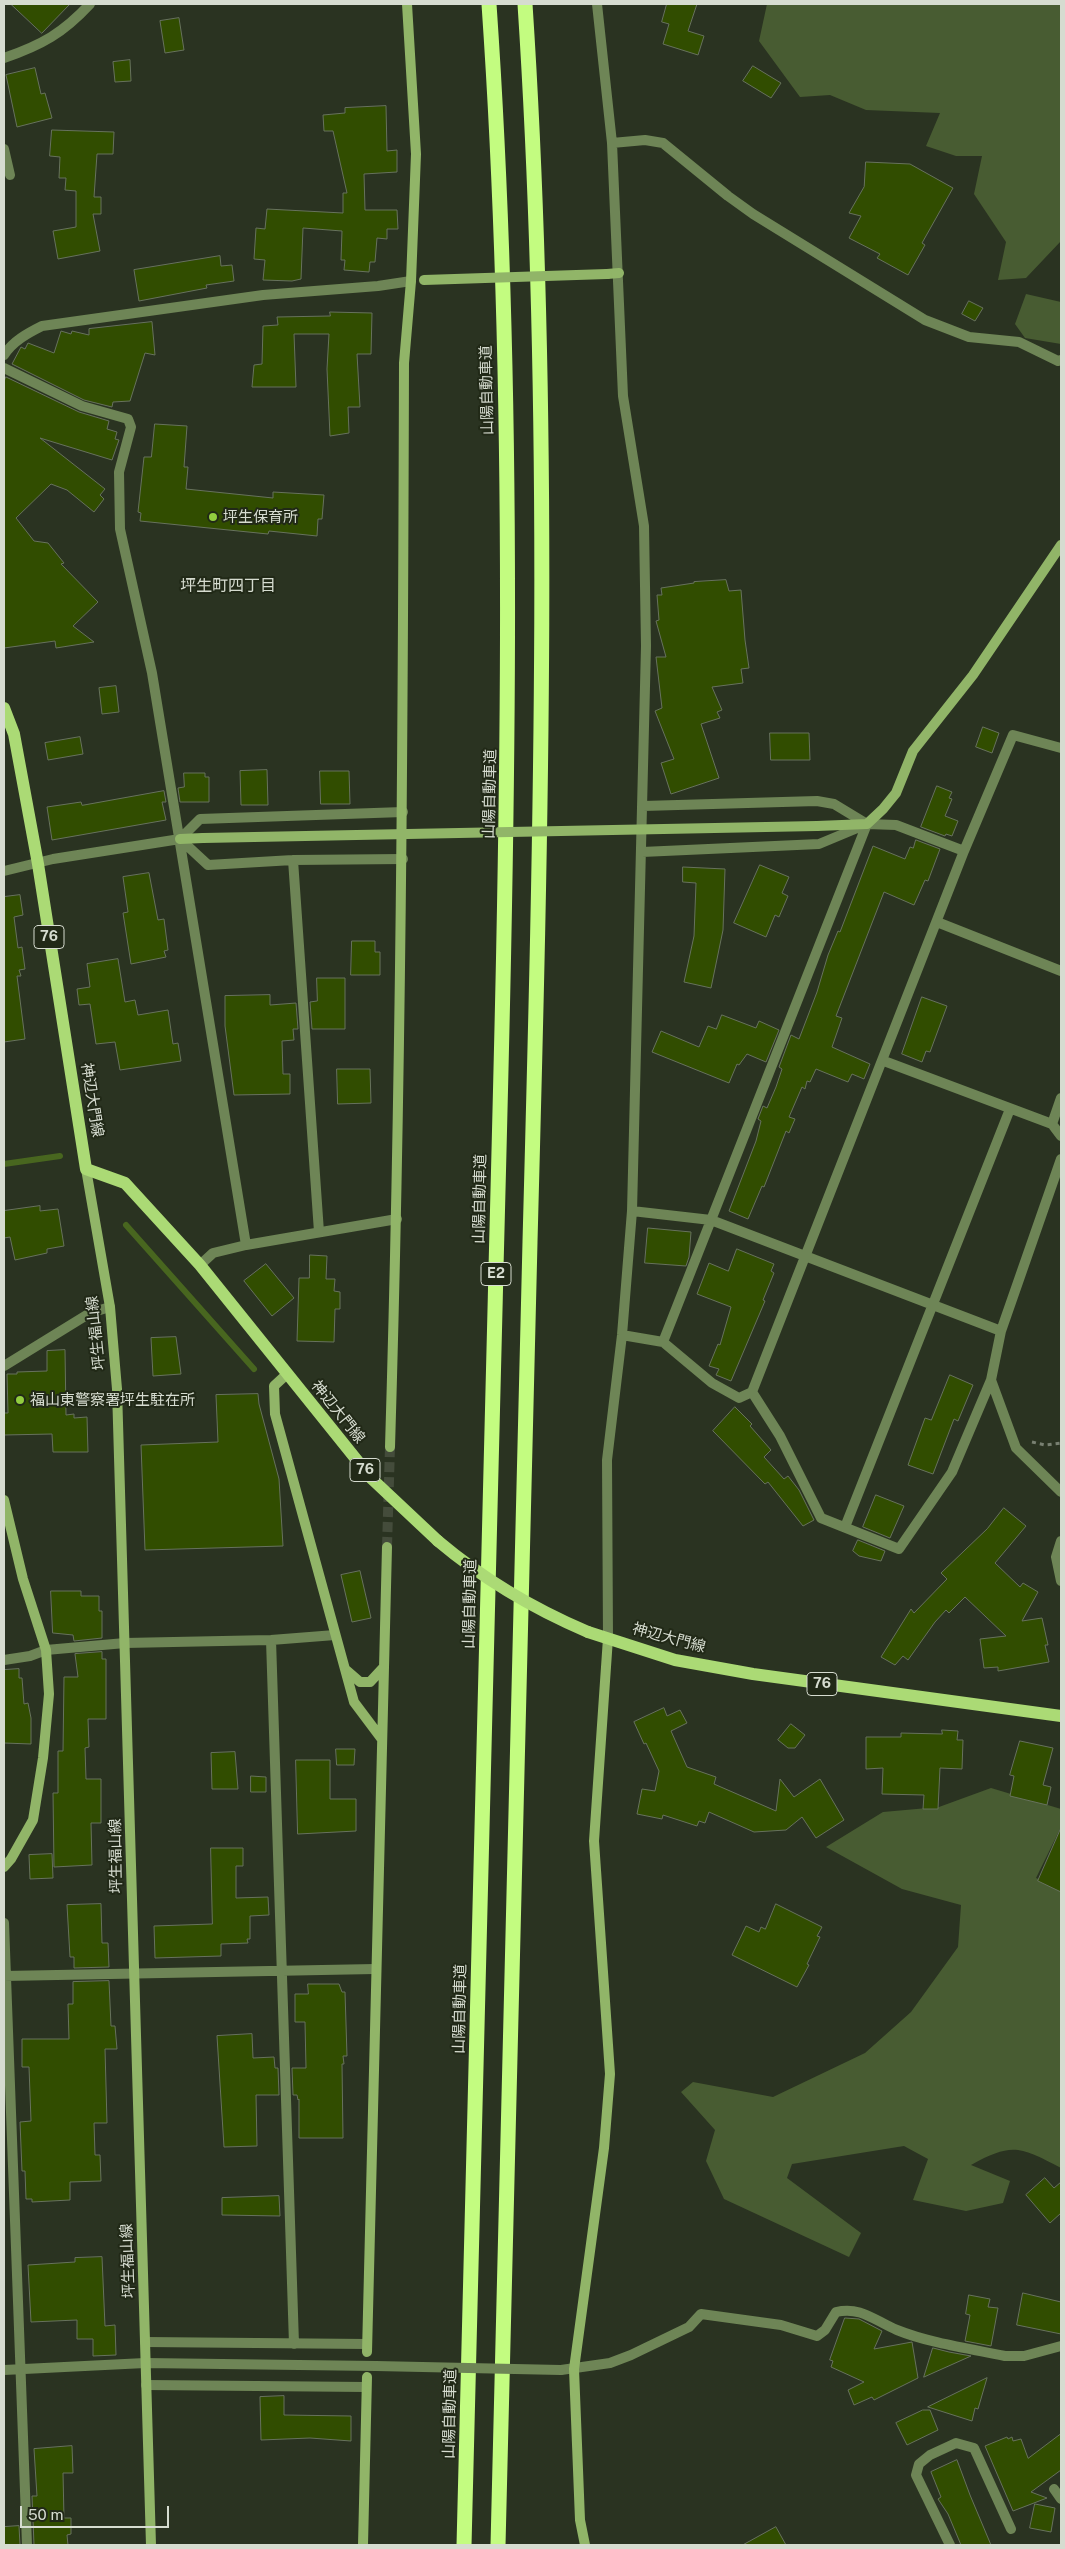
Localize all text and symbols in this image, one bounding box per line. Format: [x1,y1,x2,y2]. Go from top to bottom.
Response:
street label: 山陽自動車道 [477,345,497,435]
place label: 坪生保育所 [223,508,298,526]
marker: 坪生保育所 [207,511,219,523]
district label: 坪生町四丁目 [180,576,276,596]
street label: 山陽自動車道 [480,749,500,839]
road number: 76 [34,926,64,949]
street label: 神辺大門線 [77,1062,107,1138]
street label: 山陽自動車道 [470,1154,490,1244]
road number: E2 [481,1262,511,1286]
street label: 坪生福山線 [83,1295,109,1371]
street label: 神辺大門線 [307,1377,369,1447]
place label: 福山東警察署坪生駐在所 [30,1391,195,1409]
marker: 福山東警察署坪生駐在所 [14,1394,26,1406]
road number: 76 [350,1458,380,1482]
street label: 山陽自動車道 [460,1559,480,1649]
street label: 神辺大門線 [630,1620,708,1656]
road number: 76 [807,1672,837,1696]
street label: 坪生福山線 [106,1818,126,1894]
street label: 山陽自動車道 [450,1964,470,2054]
street label: 坪生福山線 [118,2223,138,2299]
street label: 山陽自動車道 [440,2369,460,2459]
scale bar [22,2496,171,2528]
text: 50 m [28,2506,63,2523]

